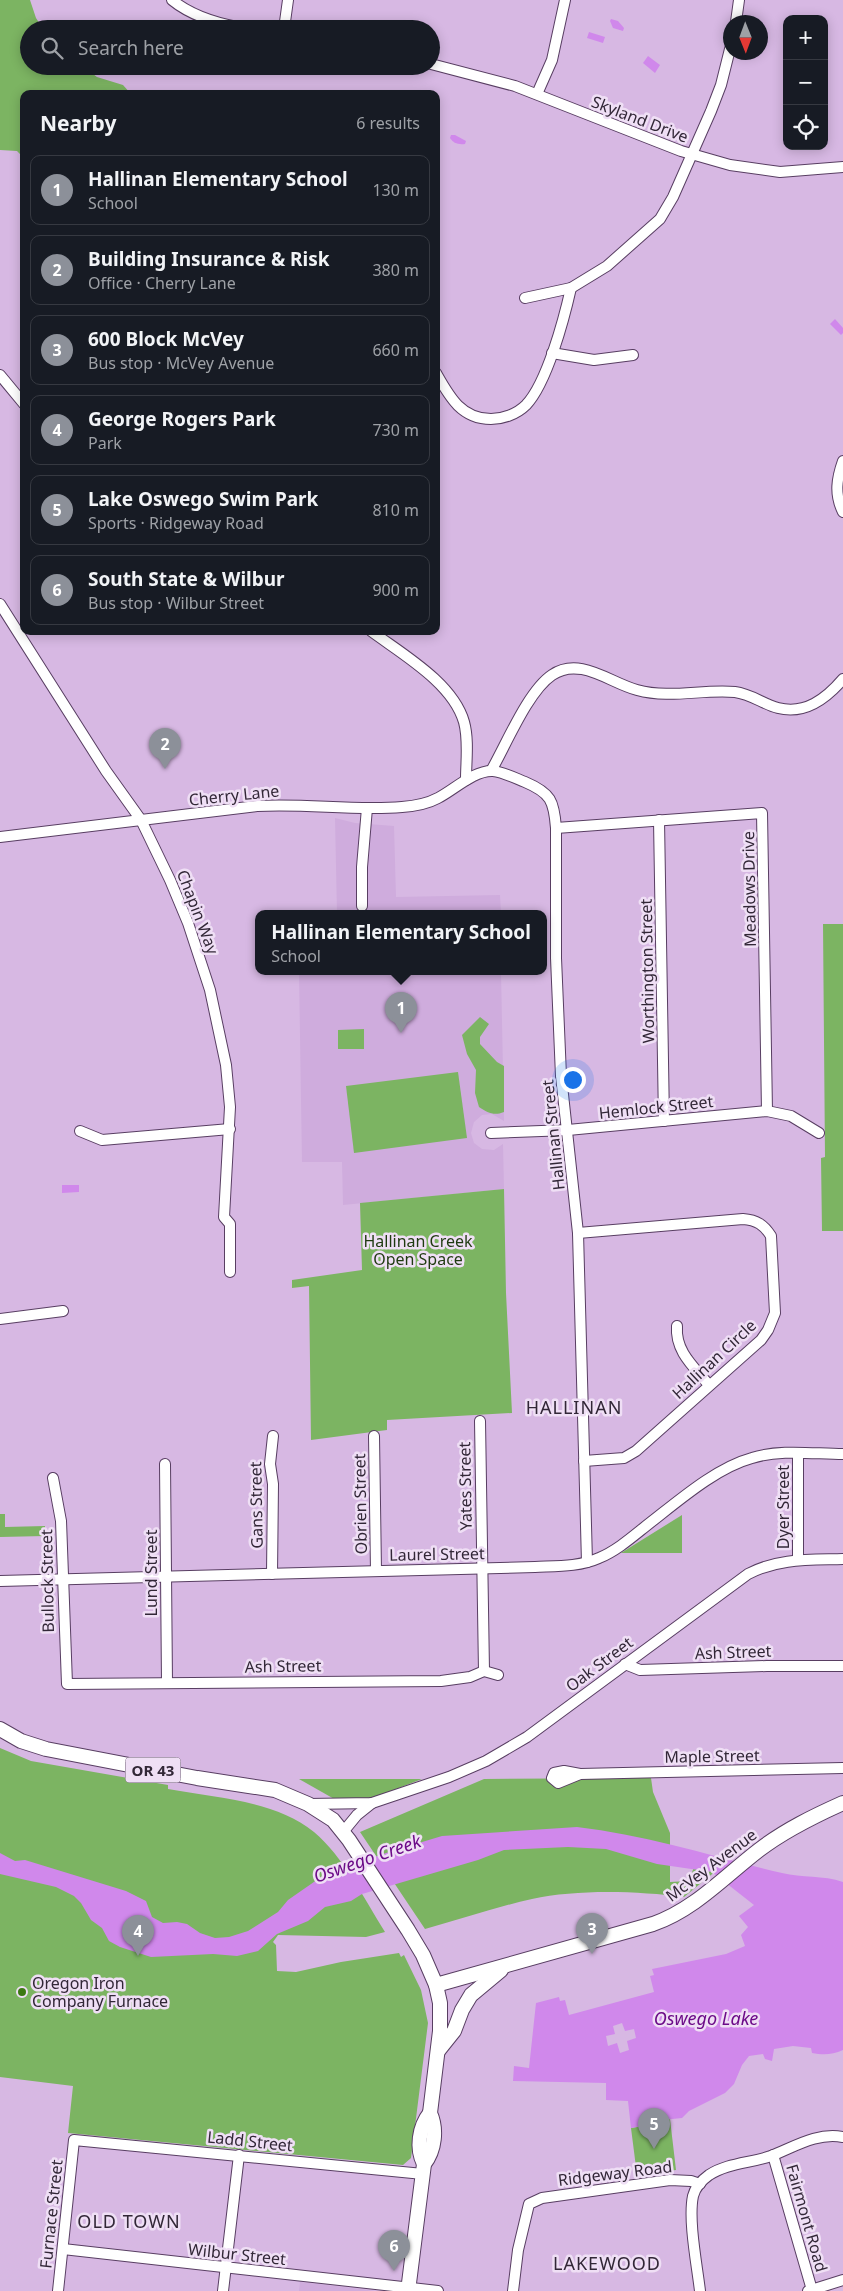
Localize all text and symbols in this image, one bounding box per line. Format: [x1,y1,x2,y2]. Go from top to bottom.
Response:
north arrow [723,15,768,60]
map controls [783,15,828,150]
button: + [783,15,828,60]
search box [20,20,440,75]
icon: search [38,34,66,62]
text: Search here [78,35,184,61]
button: − [783,60,828,105]
street label: Skyland Drive [588,90,692,148]
button: locate [783,105,828,150]
text: Nearby [40,109,116,137]
text: 6 results [356,112,420,134]
text: Hallinan Elementary School [88,166,348,192]
text: 1 [52,179,62,201]
text: 130 m [372,179,419,201]
text: School [88,192,138,214]
text: Building Insurance & Risk [88,246,330,272]
text: 2 [52,259,62,281]
text: 380 m [372,259,419,281]
text: Office · Cherry Lane [88,272,236,294]
text: 600 Block McVey [88,326,244,352]
text: 3 [52,339,62,361]
text: 660 m [372,339,419,361]
text: Bus stop · McVey Avenue [88,352,274,374]
text: George Rogers Park [88,406,276,432]
text: 4 [52,419,62,441]
text: 730 m [372,419,419,441]
text: Park [88,432,122,454]
text: Lake Oswego Swim Park [88,486,318,512]
text: 5 [52,499,62,521]
text: 810 m [372,499,419,521]
text: Sports · Ridgeway Road [88,512,264,534]
text: South State & Wilbur [88,566,285,592]
text: 6 [52,579,62,601]
text: 900 m [372,579,419,601]
text: Bus stop · Wilbur Street [88,592,264,614]
pin: 2 [149,728,181,769]
street label: Cherry Lane [188,779,280,811]
street label: Meadows Drive [737,831,761,947]
street label: Chapin Way [172,867,224,958]
street label: Worthington Street [635,898,659,1043]
popup [255,910,547,975]
text: Hallinan Elementary School [271,919,531,945]
text: School [271,945,321,967]
pin: 1 [385,992,417,1033]
your location [560,1067,586,1093]
street label: Hallinan Street [536,1079,570,1191]
street label: Hemlock Street [598,1090,714,1124]
park label: Hallinan Creek Open Space [363,1230,473,1270]
street label: Hallinan Circle [667,1314,761,1404]
district label: HALLINAN [526,1395,622,1419]
street label: Yates Street [453,1441,477,1530]
street label: Obrien Street [348,1453,372,1555]
street label: Gans Street [244,1461,268,1549]
street label: Dyer Street [772,1465,794,1549]
street label: Bullock Street [35,1529,59,1633]
street label: Lund Street [140,1529,162,1616]
street label: Laurel Street [389,1542,485,1566]
street label: Oak Street [561,1631,637,1697]
street label: Ash Street [694,1640,772,1664]
street label: Ash Street [245,1654,322,1678]
street label: Maple Street [664,1744,760,1768]
road number: OR 43 [126,1758,180,1782]
street label: McVey Avenue [661,1824,761,1906]
water label: Oswego Creek [310,1828,425,1888]
pin: 3 [576,1913,608,1954]
pin: 4 [122,1915,154,1956]
place label: Oregon Iron Company Furnace [32,1972,168,2012]
marker: Oregon Iron Company Furnace [16,1986,28,1998]
water label: Oswego Lake [654,2006,758,2030]
pin: 5 [638,2108,670,2149]
street label: Ladd Street [206,2126,294,2156]
street label: Ridgeway Road [557,2155,673,2191]
street label: Furnace Street [34,2158,68,2269]
street label: Fairmont Road [781,2162,833,2274]
district label: OLD TOWN [77,2209,181,2233]
pin: 6 [378,2230,410,2271]
street label: Wilbur Street [187,2238,287,2270]
district label: LAKEWOOD [553,2251,661,2275]

